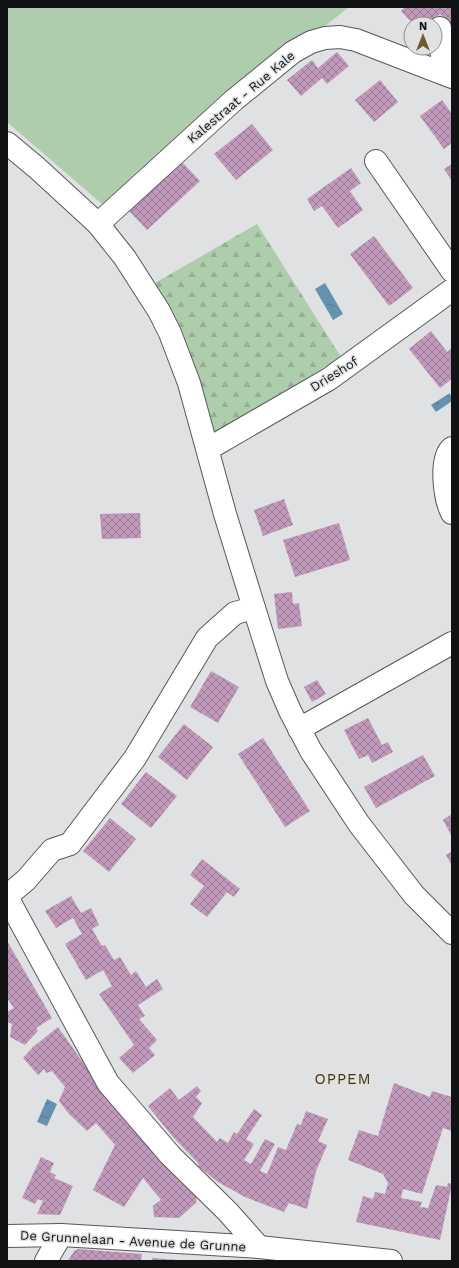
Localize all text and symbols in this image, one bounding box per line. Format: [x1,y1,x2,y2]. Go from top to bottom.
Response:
north arrow [403,16,443,56]
text: N [419,20,427,33]
street label: Kalestraat - Rue Kale [184,48,298,146]
street label: Drieshof [307,354,361,394]
district label: OPPEM [315,1070,371,1088]
street label: De Grunnelaan - Avenue de Grunne [20,1228,246,1254]

